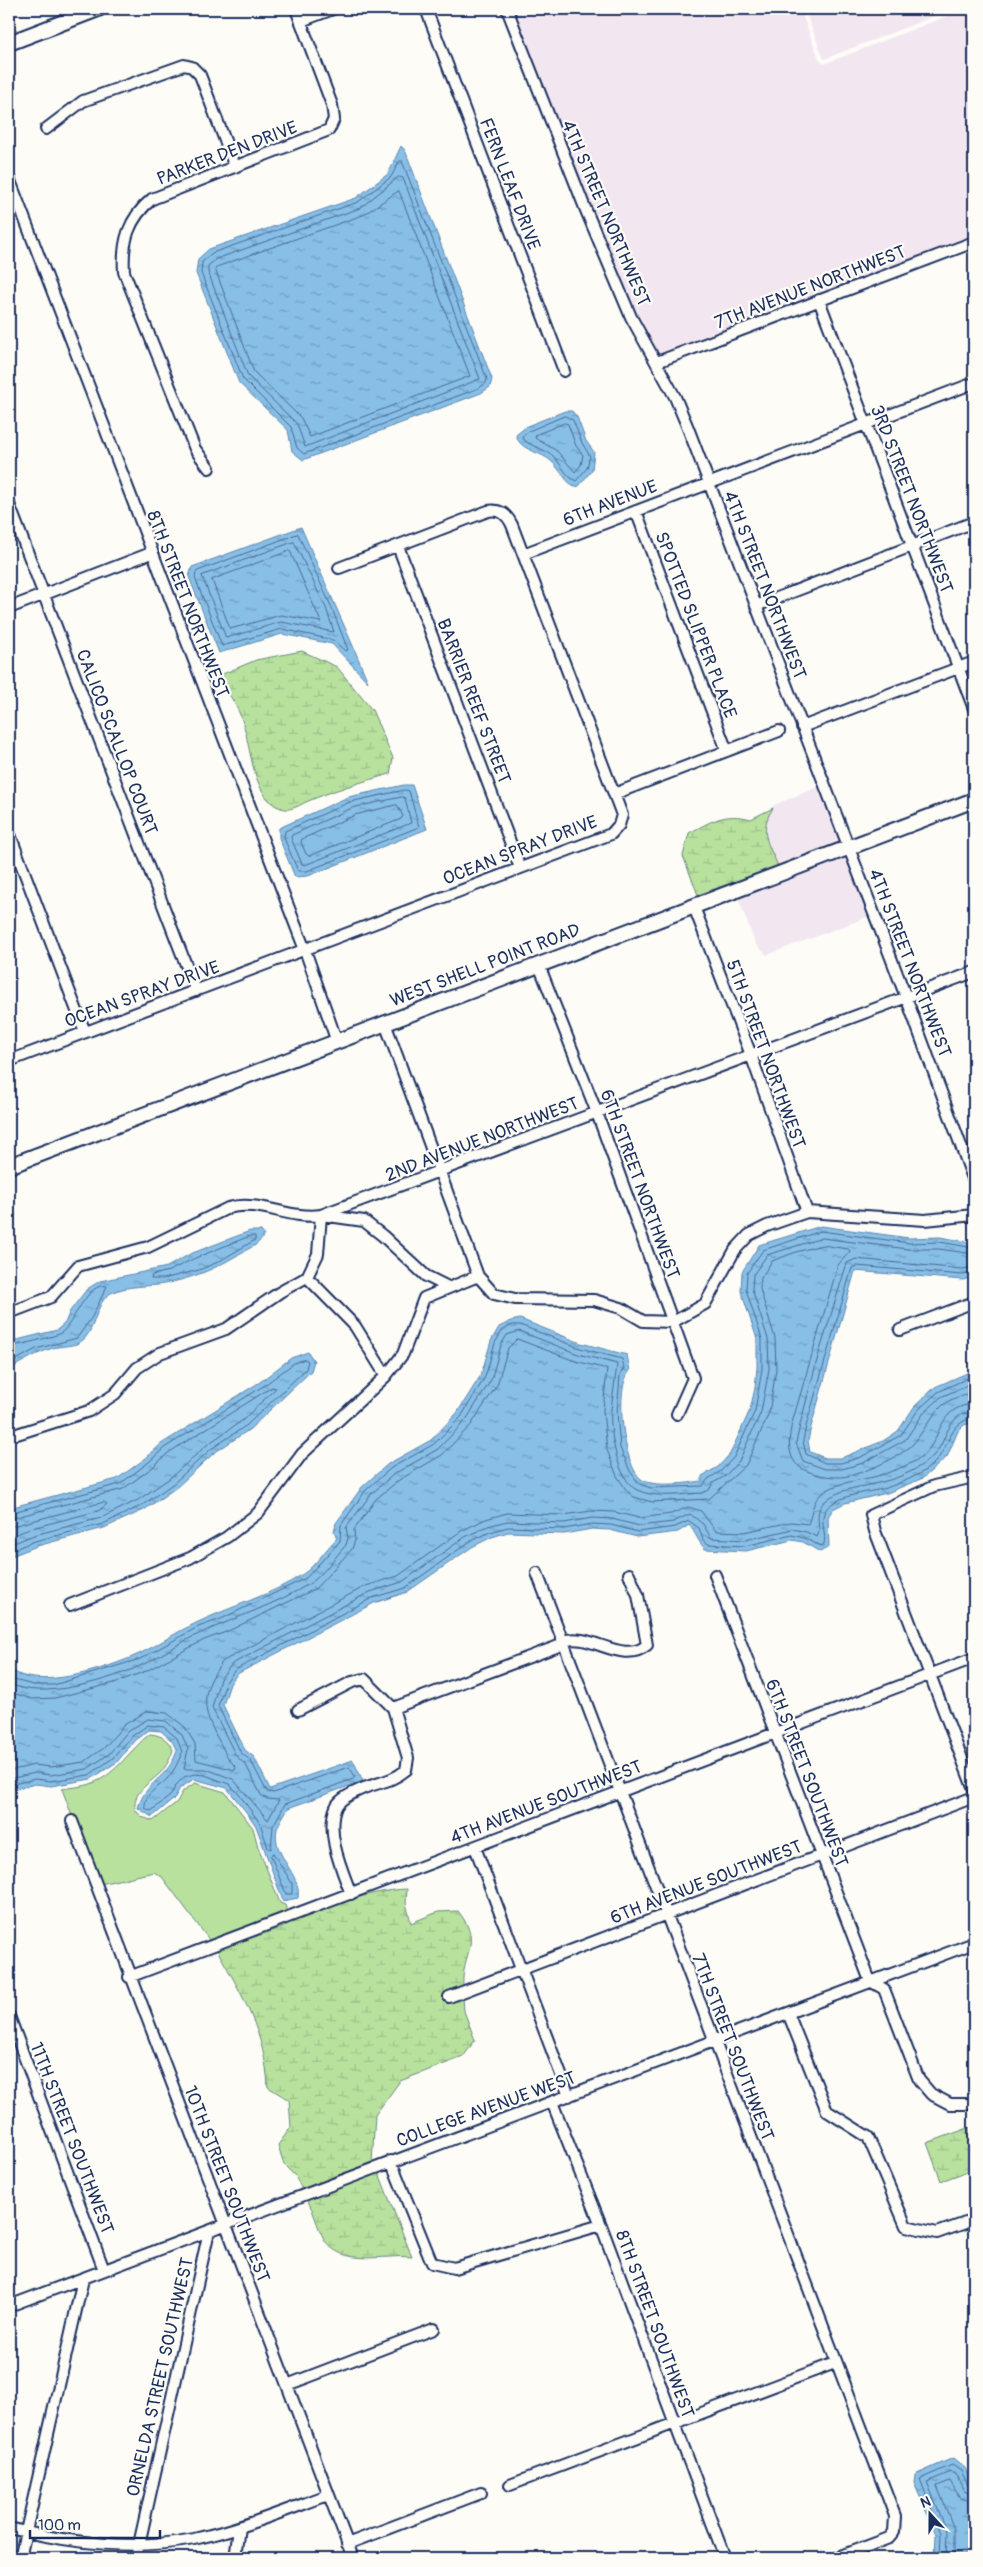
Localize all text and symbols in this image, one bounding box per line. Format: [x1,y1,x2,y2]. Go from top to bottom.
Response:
street label: FERN LEAF DRIVE [474,115,545,253]
street label: PARKER DEN DRIVE [154,116,301,191]
street label: 4TH STREET NORTHWEST [556,117,655,310]
street label: 7TH AVENUE NORTHWEST [711,240,909,335]
street label: 3RD STREET NORTHWEST [865,402,958,597]
street label: 6TH AVENUE [560,475,661,532]
street label: 4TH STREET NORTHWEST [718,488,811,683]
street label: 8TH STREET NORTHWEST [141,507,234,701]
street label: SPOTTED SLIPPER PLACE [649,529,742,722]
street label: BARRIER REEF STREET [431,615,516,787]
street label: CALICO SCALLOP COURT [71,646,163,838]
street label: OCEAN SPRAY DRIVE [440,810,601,890]
street label: 4TH STREET NORTHWEST [863,866,956,1061]
street label: WEST SHELL POINT ROAD [387,919,584,1012]
street label: OCEAN SPRAY DRIVE [61,956,223,1033]
street label: 5TH STREET NORTHWEST [721,957,810,1152]
street label: 6TH STREET NORTHWEST [595,1086,685,1282]
street label: 2ND AVENUE NORTHWEST [382,1092,582,1187]
street label: 6TH STREET SOUTHWEST [760,1676,853,1871]
street label: 4TH AVENUE SOUTHWEST [447,1755,645,1850]
street label: 6TH AVENUE SOUTHWEST [607,1835,805,1930]
street label: 7TH STREET SOUTHWEST [686,1950,779,2144]
street label: 11TH STREET SOUTHWEST [24,2039,119,2237]
street label: COLLEGE AVENUE WEST [393,2066,579,2153]
street label: 10TH STREET SOUTHWEST [178,2083,275,2286]
street label: 8TH STREET SOUTHWEST [610,2227,699,2421]
street label: ORNELDA STREET SOUTHWEST [122,2255,199,2499]
north arrow [906,2490,956,2540]
text: N [918,2493,933,2512]
scale bar [30,2507,160,2539]
text: 100 m [38,2516,81,2535]

